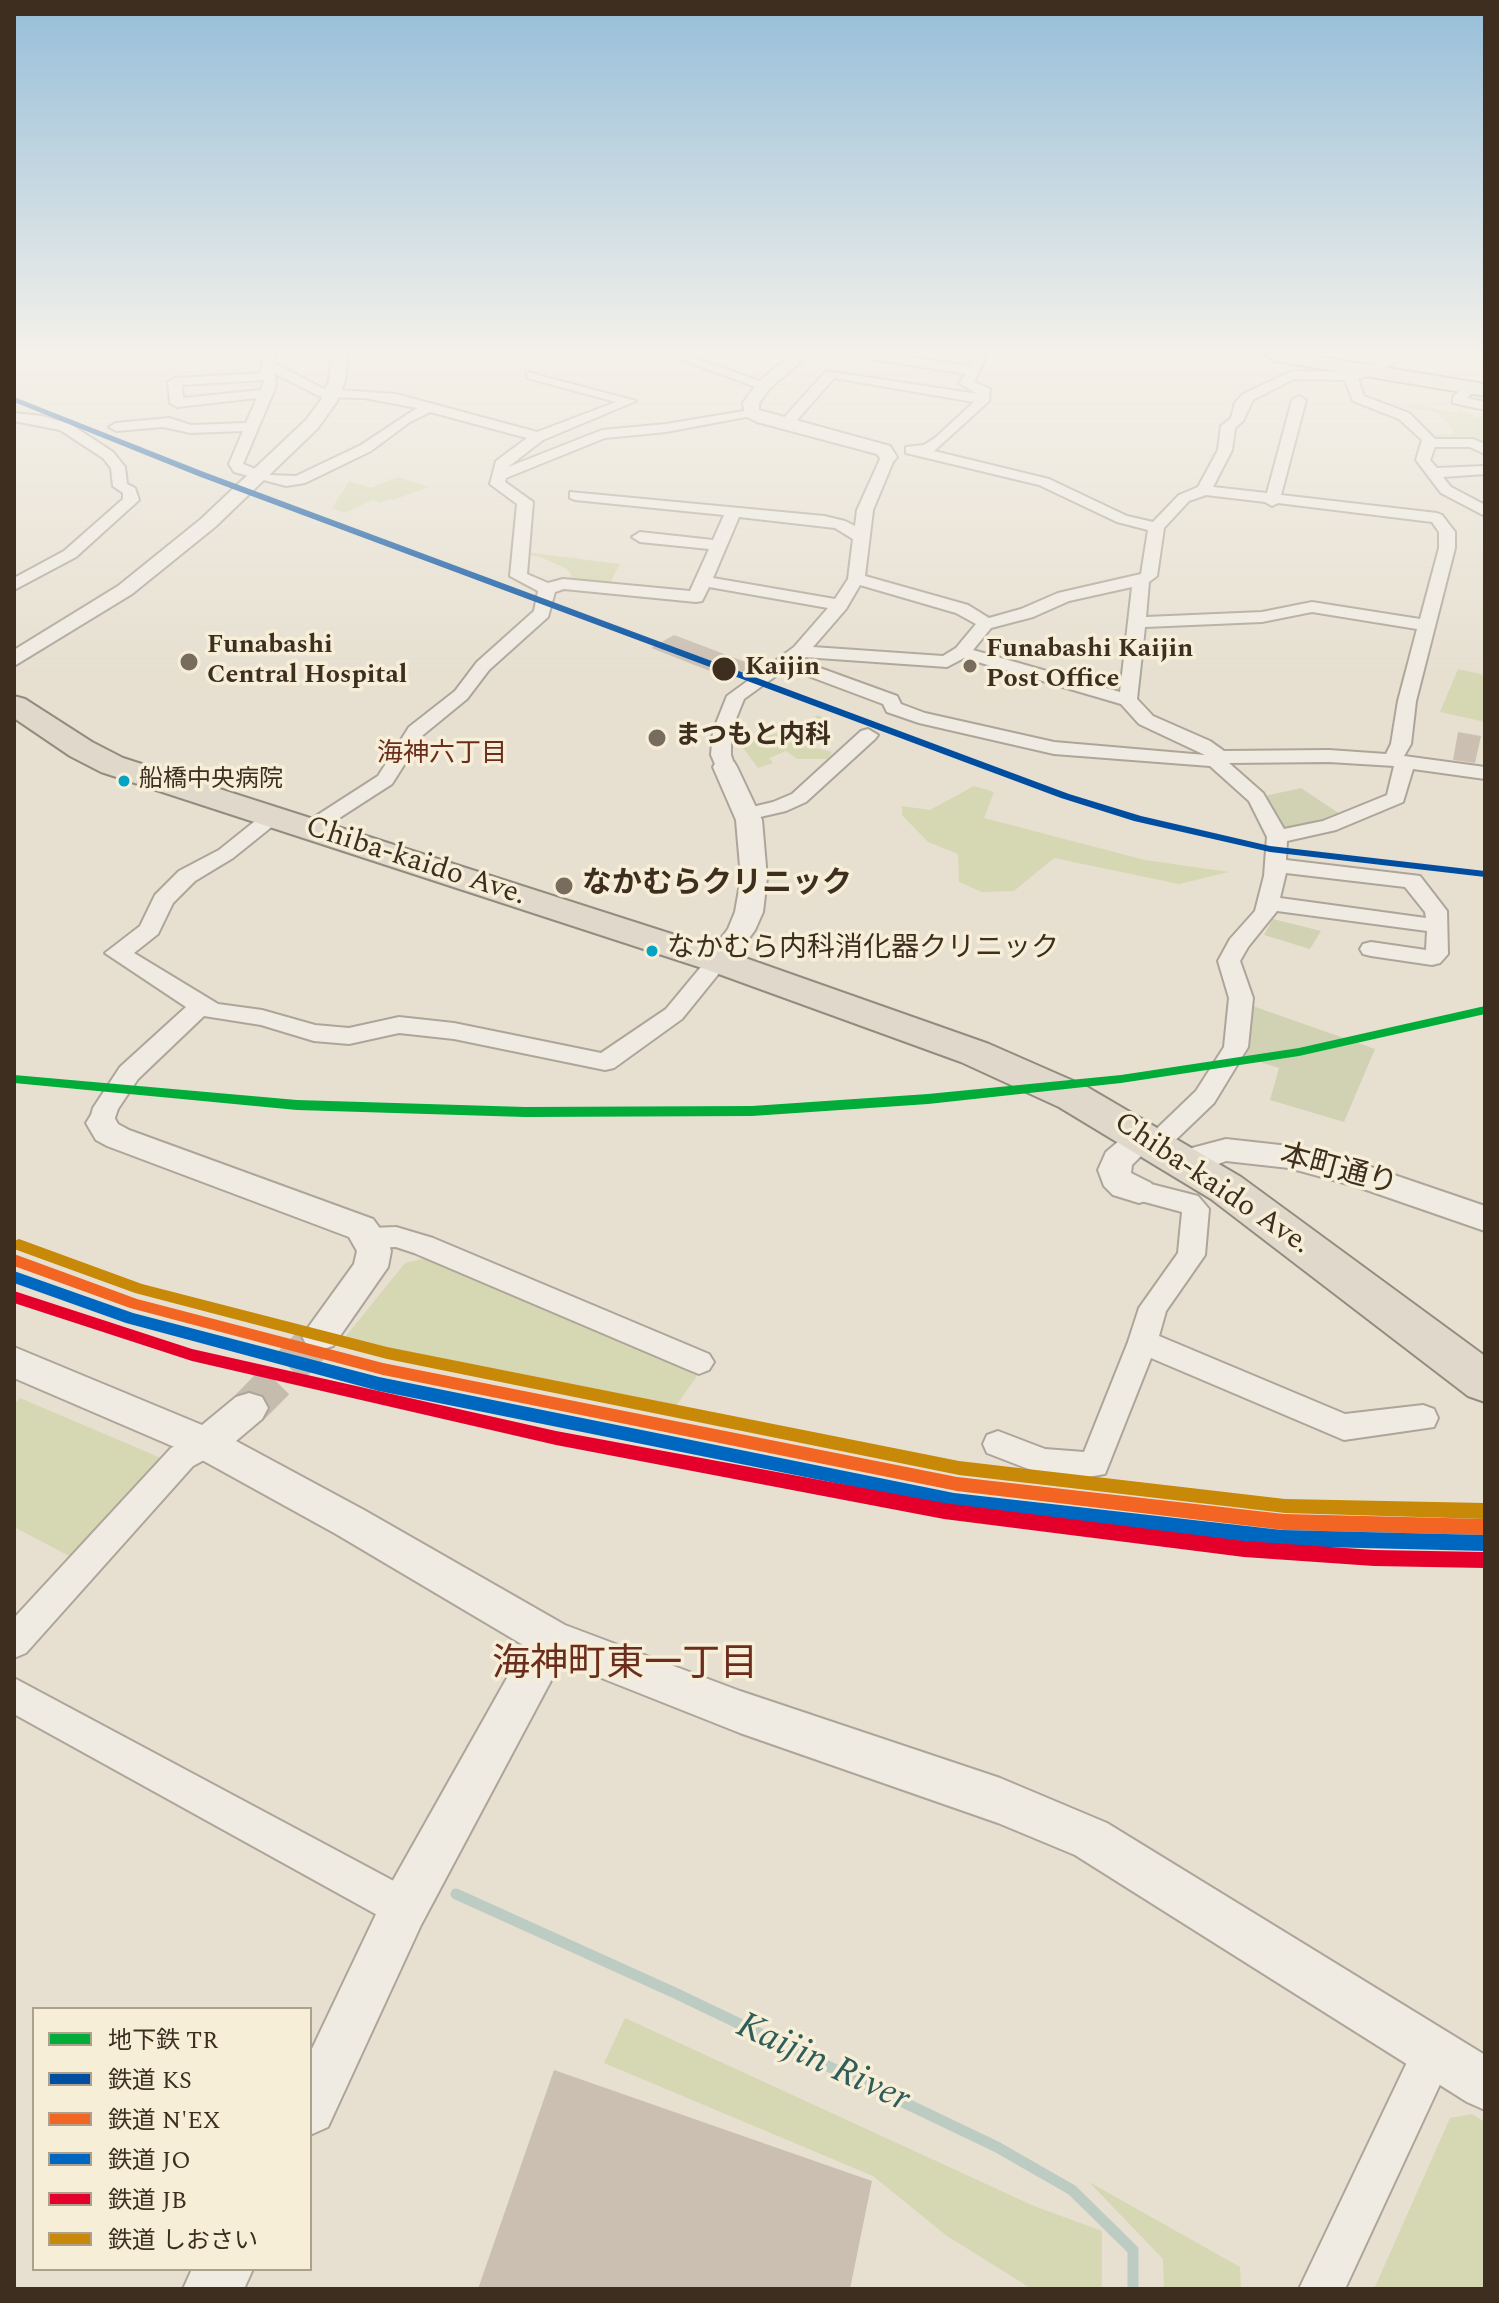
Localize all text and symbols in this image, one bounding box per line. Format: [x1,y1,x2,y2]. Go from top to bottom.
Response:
place label: Funabashi Central Hospital [207,631,407,692]
place label: Funabashi Kaijin Post Office [986,635,1193,696]
marker: Funabashi Central Hospital [178,651,200,673]
place label: Kaijin [745,653,820,685]
marker: Kaijin [710,655,738,683]
marker: Funabashi Kaijin Post Office [961,657,979,675]
place label: まつもと内科 [675,722,831,754]
marker: まつもと内科 [646,727,668,749]
district label: 海神六丁目 [377,740,507,772]
place label: 船橋中央病院 [139,767,283,795]
marker: 船橋中央病院 [116,773,132,789]
street label: Chiba-kaido Ave. [301,811,529,915]
place label: なかむらクリニック [582,868,852,904]
marker: なかむらクリニック [553,875,575,897]
place label: なかむら内科消化器クリニック [667,934,1059,968]
marker: なかむら内科消化器クリニック [644,943,660,959]
street label: Chiba-kaido Ave. [1106,1106,1316,1264]
street label: 本町通り [1275,1139,1401,1205]
district label: 海神町東一丁目 [492,1645,758,1691]
water label: Kaijin River [728,2005,916,2125]
legend [32,2007,312,2271]
text: 地下鉄 TR [108,2023,218,2059]
text: 鉄道 KS [108,2063,192,2099]
text: 鉄道 N'EX [108,2103,221,2139]
text: 鉄道 JO [108,2143,191,2179]
text: 鉄道 JB [108,2183,187,2219]
text: 鉄道 しおさい [108,2223,258,2259]

